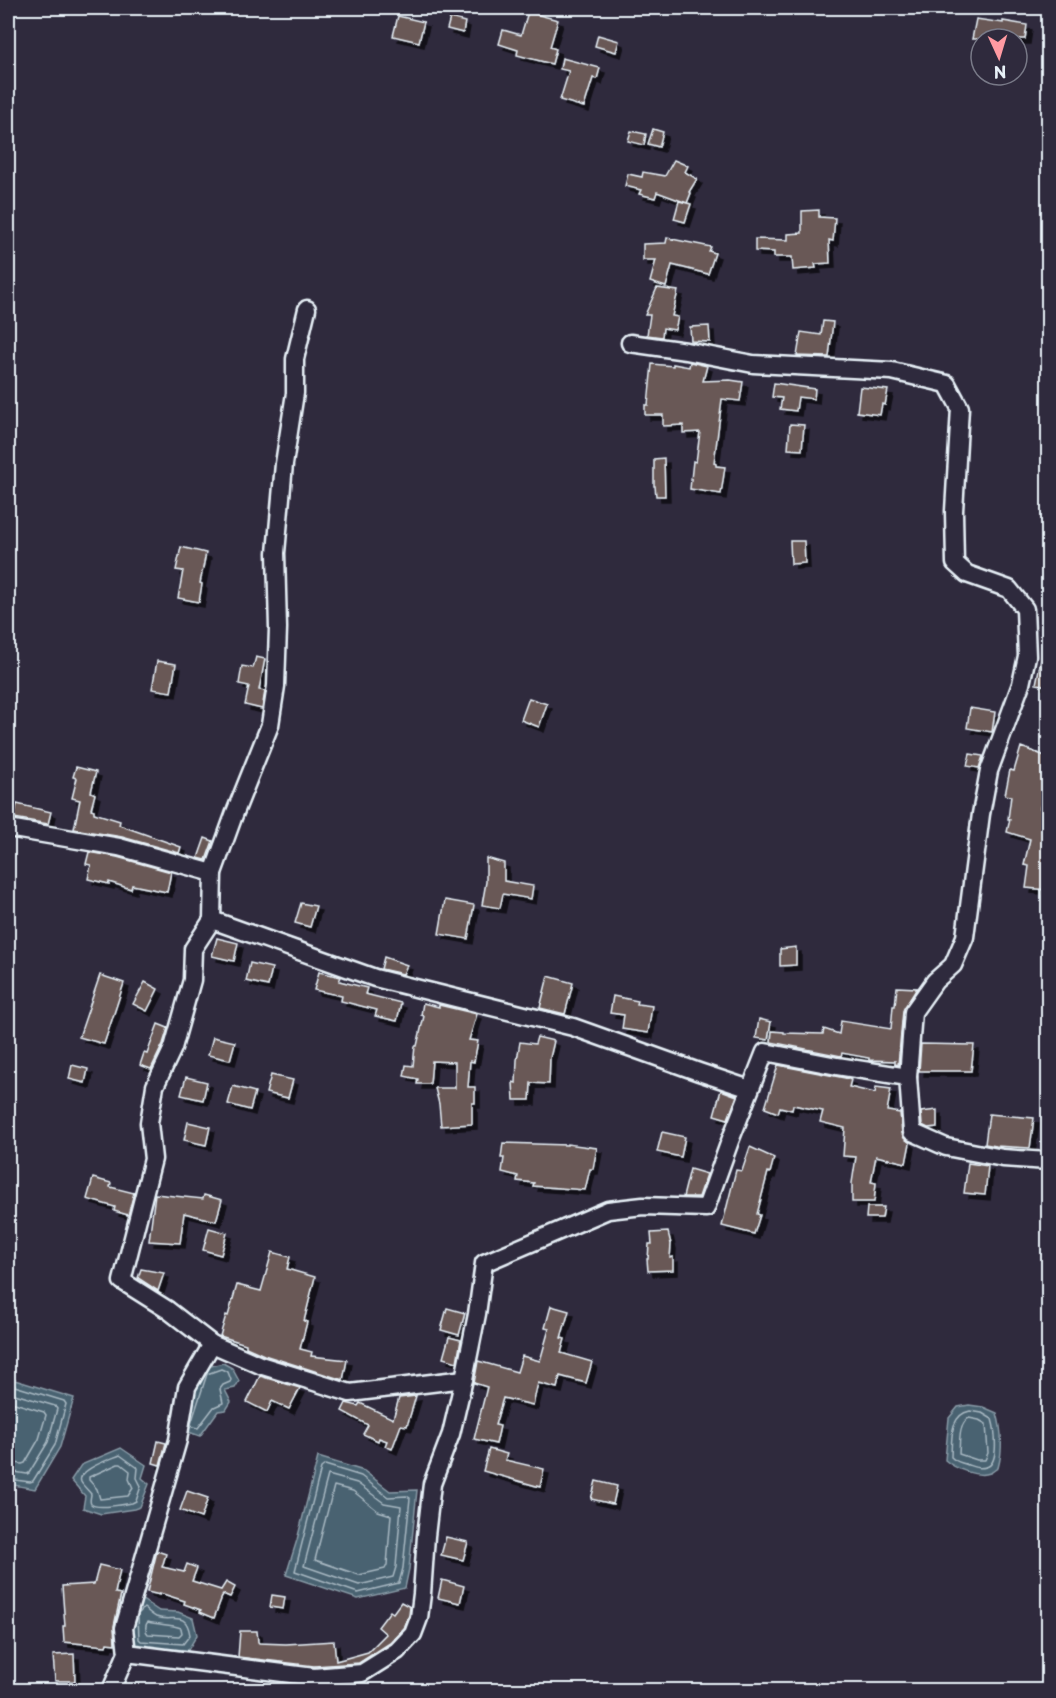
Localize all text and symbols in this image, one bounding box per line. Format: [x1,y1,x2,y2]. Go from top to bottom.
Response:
north arrow [969,27,1029,87]
text: N [993,61,1007,85]

